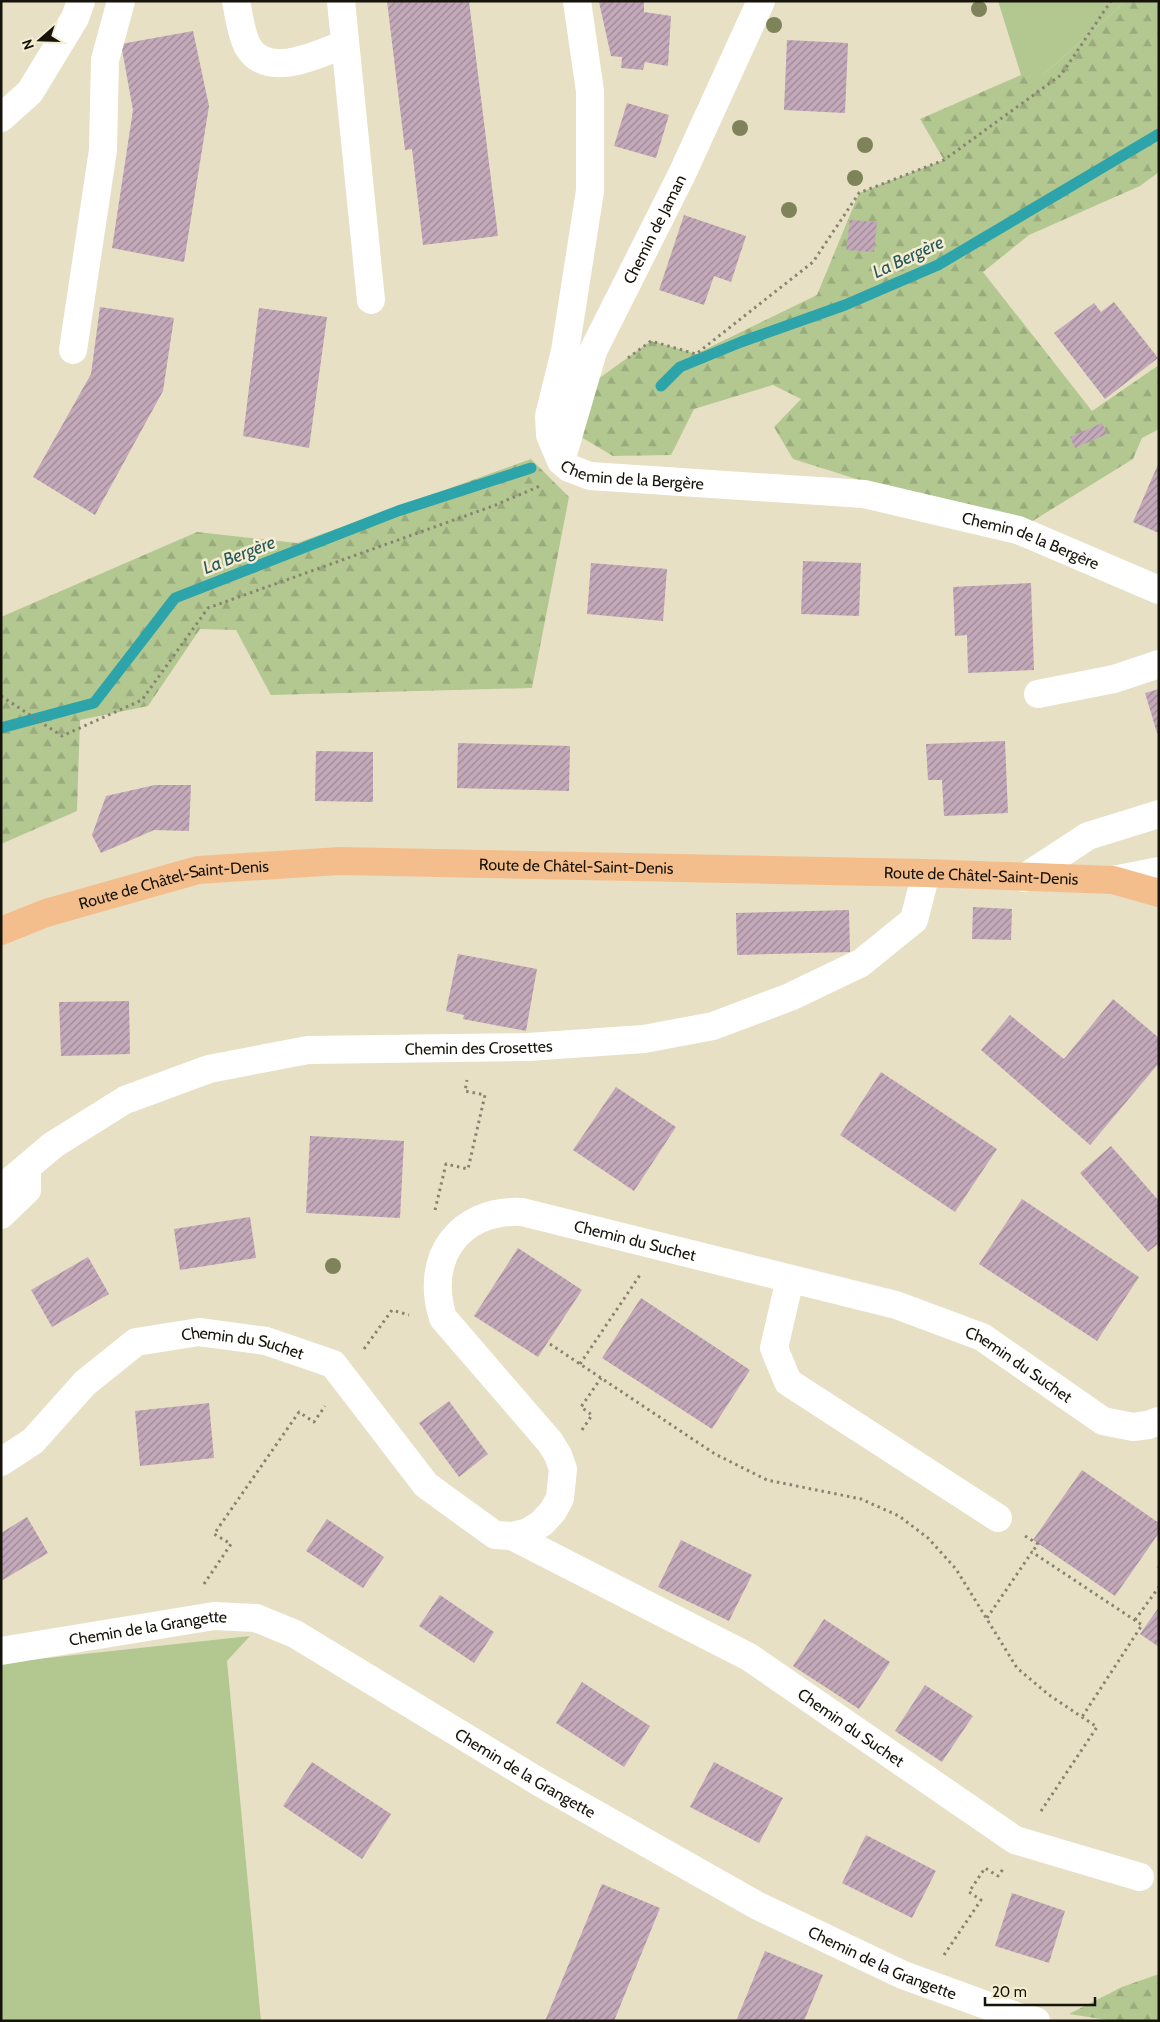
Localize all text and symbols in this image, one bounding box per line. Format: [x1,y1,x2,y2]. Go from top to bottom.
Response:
north arrow [15,15,65,65]
text: N [18,37,38,52]
street label: Chemin de Jaman [619,172,690,287]
water label: La Bergère [869,231,947,283]
street label: Chemin de la Bergère [556,456,704,493]
street label: Chemin de la Bergère [960,508,1102,573]
water label: La Bergère [200,531,278,579]
street label: Route de Châtel-Saint-Denis [479,855,674,878]
street label: Route de Châtel-Saint-Denis [76,857,270,913]
street label: Route de Châtel-Saint-Denis [884,863,1079,889]
street label: Chemin des Crosettes [405,1036,554,1059]
street label: Chemin du Suchet [572,1216,698,1265]
street label: Chemin du Suchet [180,1323,307,1363]
street label: Chemin du Suchet [963,1323,1076,1407]
street label: Chemin de la Grangette [68,1607,228,1650]
street label: Chemin du Suchet [794,1684,908,1771]
street label: Chemin de la Grangette [451,1724,599,1822]
street label: Chemin de la Grangette [805,1922,959,2004]
scale bar [985,1974,1095,2006]
text: 20 m [992,1983,1027,2001]

